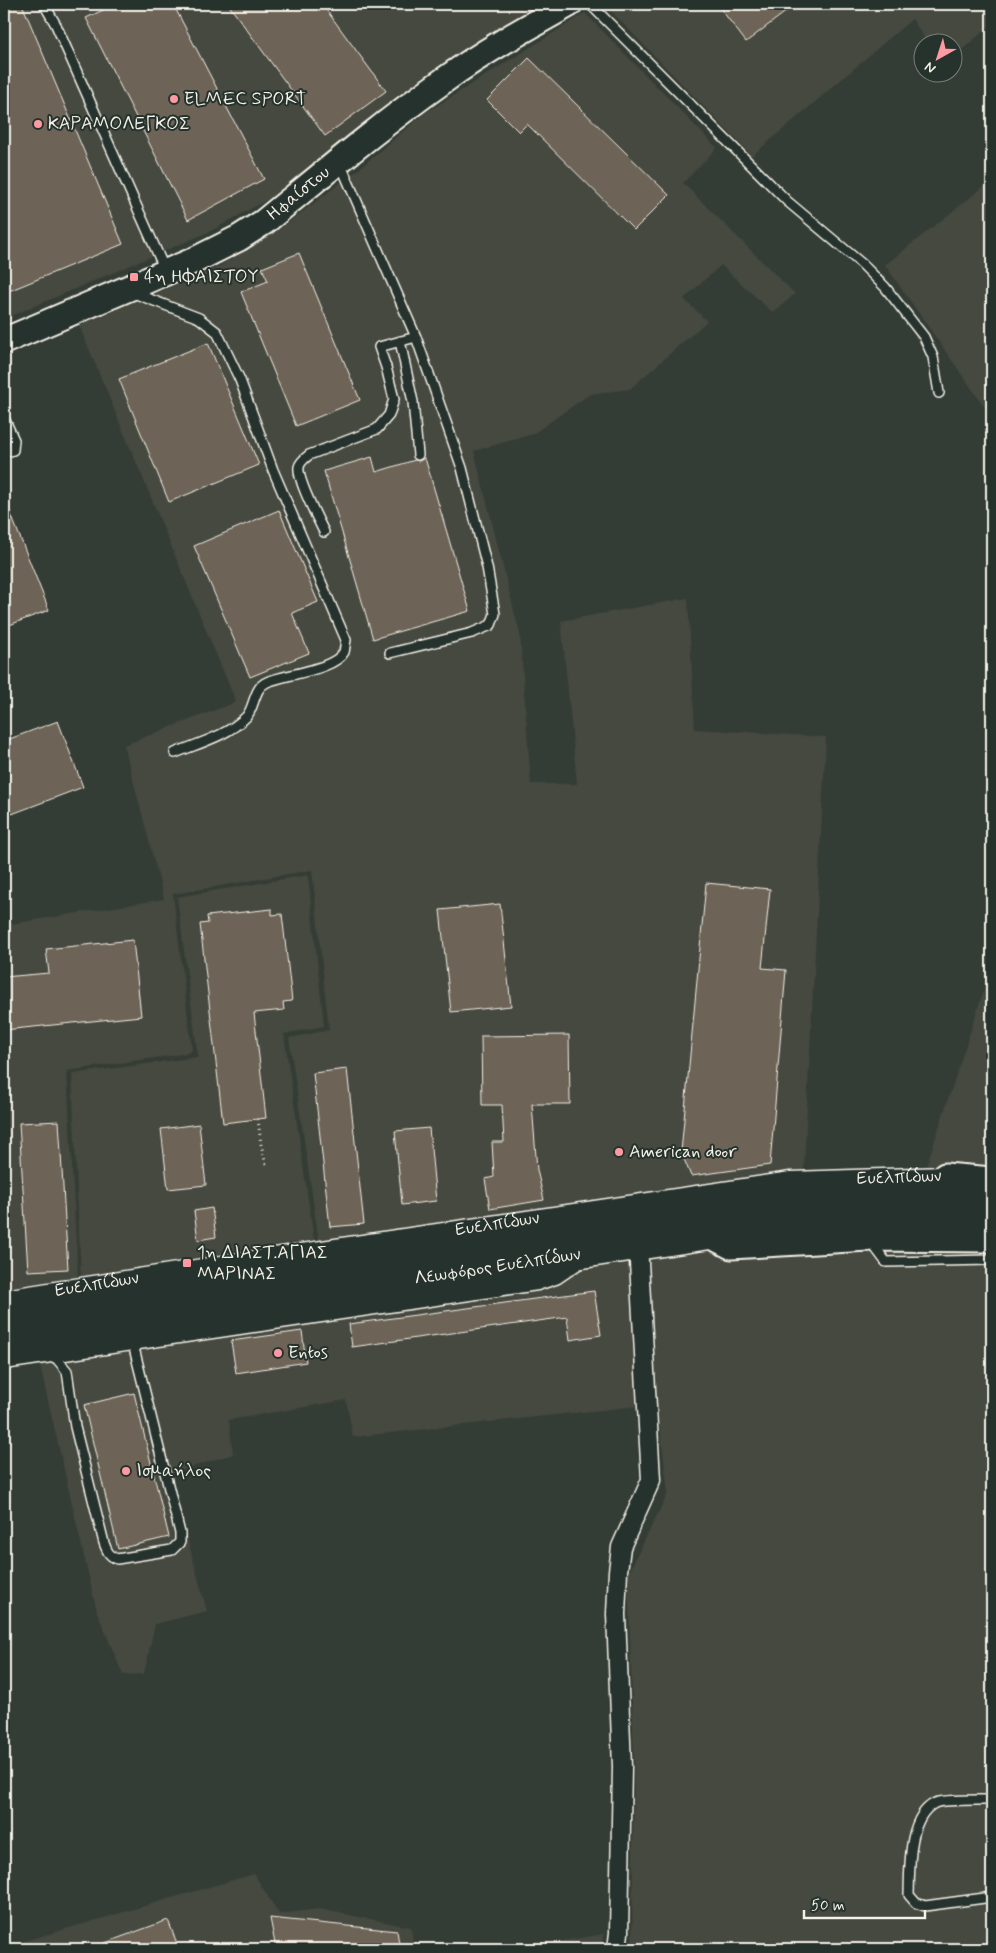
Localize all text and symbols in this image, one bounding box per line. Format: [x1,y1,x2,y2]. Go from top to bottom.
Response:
north arrow [914,32,964,82]
text: N [921,57,940,77]
place label: ELMEC SPORT [184,87,306,111]
marker: ELMEC SPORT [168,93,180,105]
place label: ΚΑΡΑΜΟΛΕΓΚΟΣ [48,112,190,136]
marker: ΚΑΡΑΜΟΛΕΓΚΟΣ [32,118,44,130]
street label: Ηφαίστου [262,161,335,227]
place label: 4η ΗΦΑΙΣΤΟΥ [144,265,259,289]
marker: 4η ΗΦΑΙΣΤΟΥ [128,271,140,283]
place label: American door [629,1140,737,1164]
marker: American door [613,1146,625,1158]
street label: Ευελπίδων [856,1164,942,1191]
street label: Ευελπίδων [454,1206,541,1242]
place label: 1η ΔΙΑΣΤ.ΑΓΙΑΣ ΜΑΡΙΝΑΣ [197,1241,328,1286]
street label: Λεωφόρος Ευελπίδων [413,1242,583,1291]
marker: 1η ΔΙΑΣΤ.ΑΓΙΑΣ ΜΑΡΙΝΑΣ [181,1257,193,1269]
street label: Ευελπίδων [53,1266,141,1303]
place label: Entos [288,1341,328,1365]
marker: Entos [272,1347,284,1359]
place label: Ισμαήλος [136,1459,211,1483]
marker: Ισμαήλος [120,1465,132,1477]
scale bar [804,1888,925,1920]
text: 50 m [811,1896,845,1916]

